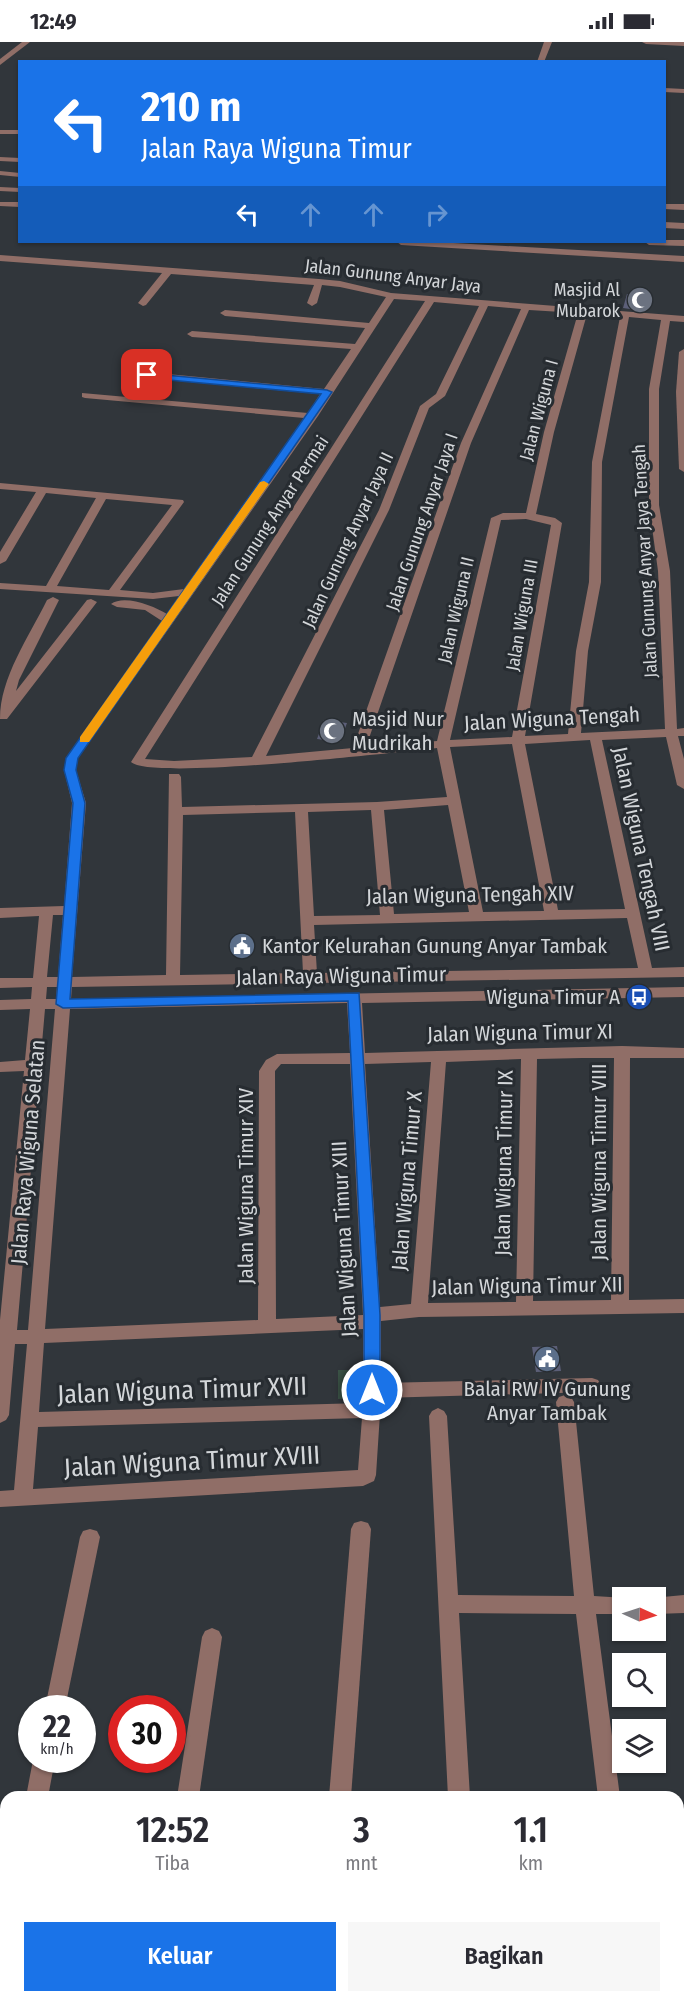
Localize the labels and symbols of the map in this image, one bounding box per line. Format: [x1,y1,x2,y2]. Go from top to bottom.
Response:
street label: Jalan Gunung Anyar Jaya [304,254,483,298]
place label: Masjid Al Mubarok [554,279,621,322]
mosque icon: Masjid Al Mubarok [625,285,655,315]
pin [121,349,172,400]
street label: Jalan Wiguna I [515,357,563,463]
street label: Jalan Gunung Anyar Jaya I [381,430,463,614]
street label: Jalan Gunung Anyar Permai [207,432,333,610]
street label: Jalan Gunung Anyar Jaya Tengah [628,444,662,678]
street label: Jalan Gunung Anyar Jaya II [298,449,398,631]
street label: Jalan Wiguna II [433,555,479,665]
street label: Jalan Wiguna III [501,557,543,673]
street label: Jalan Wiguna Tengah [463,701,641,737]
place label: Masjid Nur Mudrikah [352,706,445,756]
mosque icon: Masjid Nur Mudrikah [317,716,347,746]
street label: Jalan Wiguna Tengah VIII [607,744,675,954]
street label: Jalan Wiguna Tengah XIV [366,880,574,910]
public building icon: Kantor Kelurahan Gunung Anyar Tambak [227,931,257,961]
place label: Kantor Kelurahan Gunung Anyar Tambak [262,933,607,959]
street label: Jalan Raya Wiguna Timur [236,961,447,991]
bus stop icon: Wiguna Timur A [624,982,654,1012]
place label: Wiguna Timur A [487,984,620,1010]
street label: Jalan Wiguna Timur XI [427,1018,613,1048]
street label: Jalan Raya Wiguna Selatan [5,1038,51,1266]
street label: Jalan Wiguna Timur VIII [586,1063,612,1261]
street label: Jalan Wiguna Timur IX [489,1069,519,1256]
street label: Jalan Wiguna Timur XIV [233,1088,259,1284]
street label: Jalan Wiguna Timur X [386,1089,428,1272]
street label: Jalan Wiguna Timur XIII [326,1140,362,1338]
street label: Jalan Wiguna Timur XII [431,1271,623,1301]
public building icon: Balai RW IV Gunung Anyar Tambak [532,1344,562,1374]
position arrow [340,1358,404,1422]
street label: Jalan Wiguna Timur XVII [57,1371,307,1410]
place label: Balai RW IV Gunung Anyar Tambak [464,1376,631,1426]
street label: Jalan Wiguna Timur XVIII [63,1439,321,1484]
north arrow [612,1587,666,1641]
speed limit sign: 30 [108,1695,186,1773]

